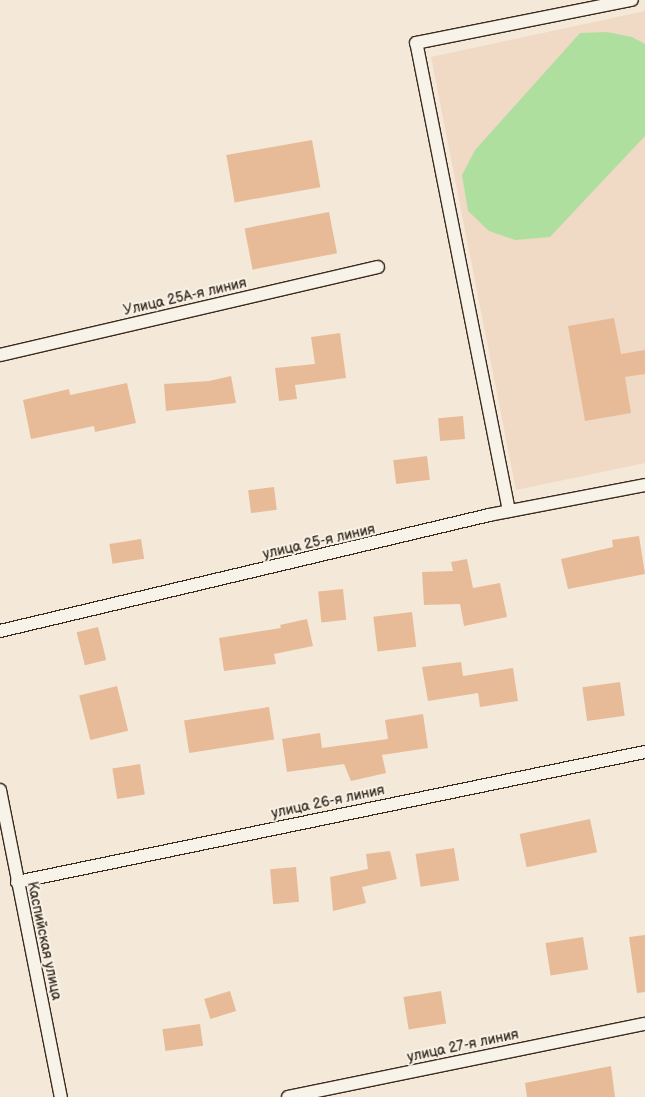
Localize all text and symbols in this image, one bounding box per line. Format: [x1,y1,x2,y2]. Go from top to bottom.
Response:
street label: Улица 25А-я линия [122,275,248,319]
street label: улица 25-я линия [261,521,377,563]
street label: улица 26-я линия [270,782,386,822]
street label: Каспийская улица [23,880,65,1002]
street label: улица 27-я линия [406,1026,520,1066]

